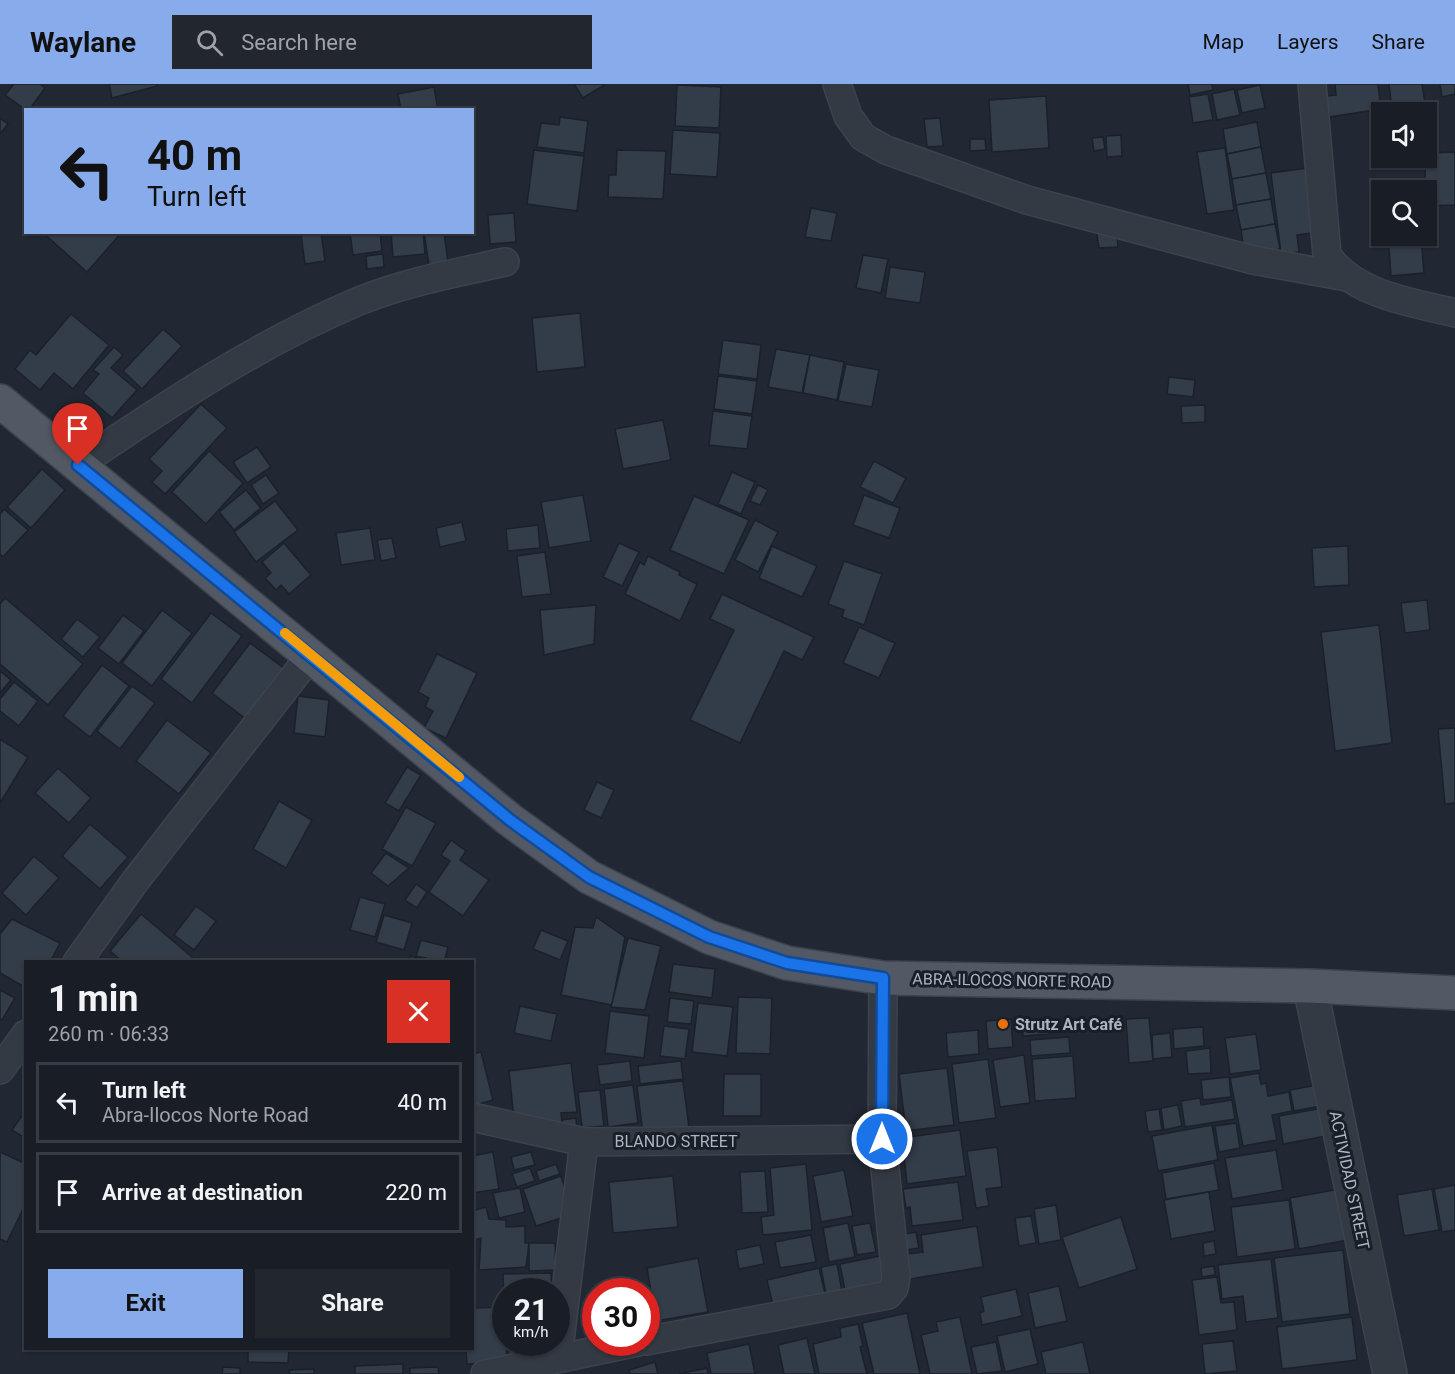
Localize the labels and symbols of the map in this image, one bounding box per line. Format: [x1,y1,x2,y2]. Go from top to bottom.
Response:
pin [52,403,103,465]
street label: ABRA-ILOCOS NORTE ROAD [912,969,1112,992]
place label: Strutz Art Café [1015,1015,1123,1034]
marker: Strutz Art Café [996,1017,1010,1031]
position arrow [850,1107,914,1171]
street label: ACTIVIDAD STREET [1326,1109,1374,1251]
street label: BLANDO STREET [615,1132,738,1151]
speed limit sign: 30 [582,1278,660,1356]

